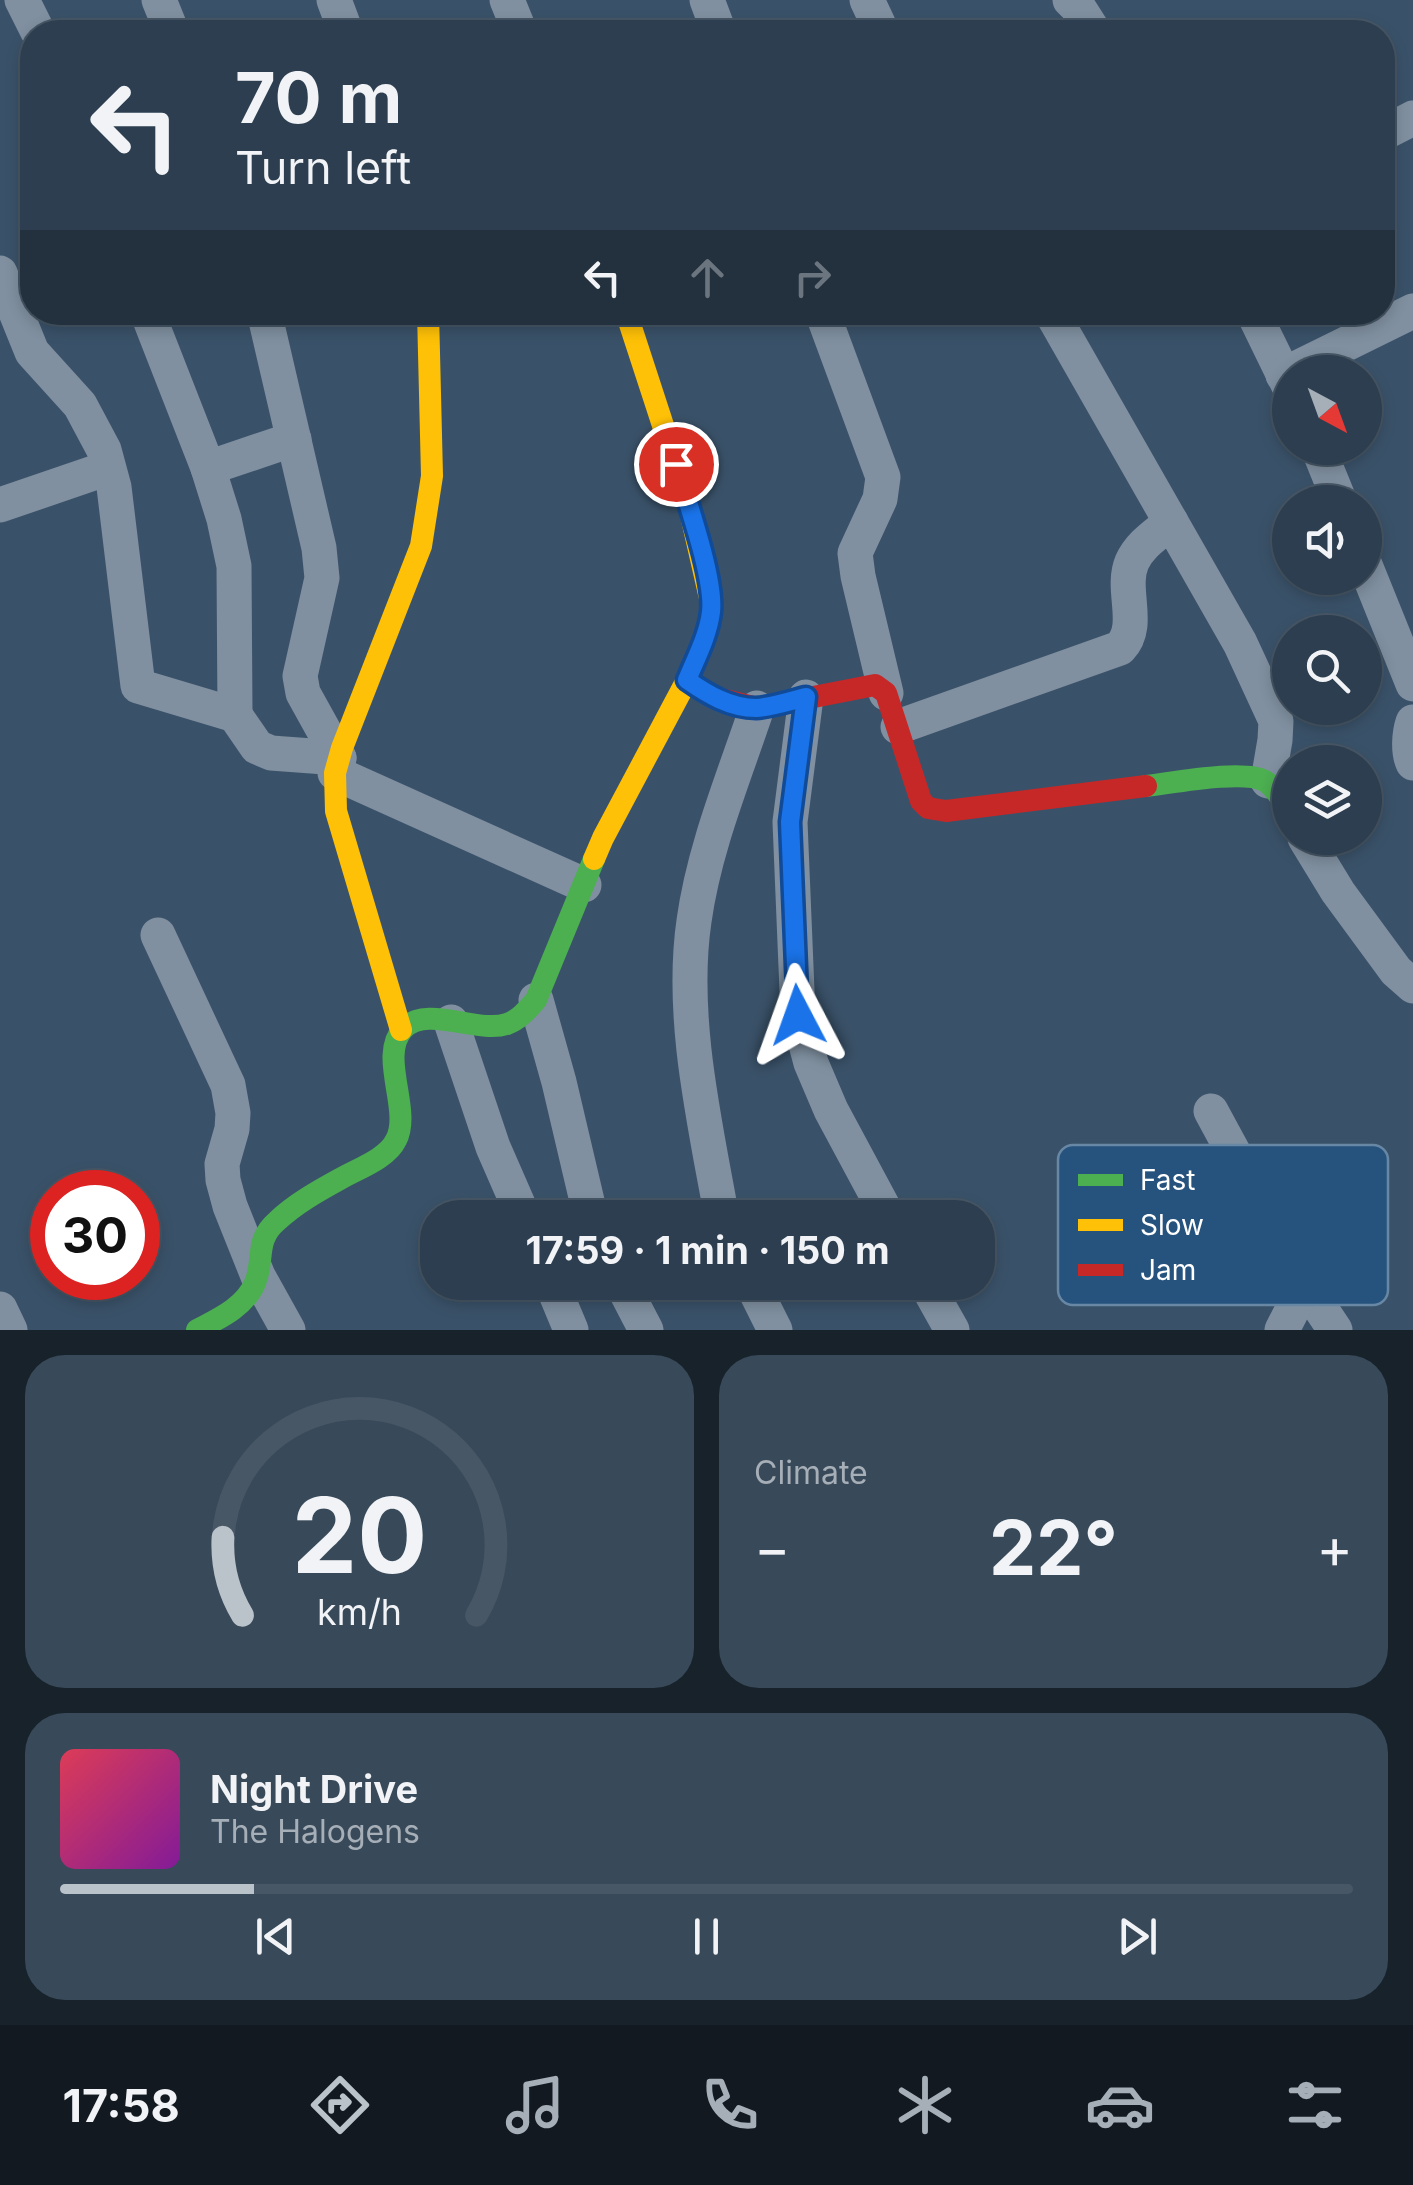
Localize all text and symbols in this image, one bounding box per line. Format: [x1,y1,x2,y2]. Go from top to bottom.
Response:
text: 70 m [235,55,402,140]
icon: left [70,60,200,190]
text: Turn left [235,140,411,195]
icon: left [575,250,630,305]
icon: ahead [680,250,735,305]
icon: right [785,250,840,305]
north arrow [1272,355,1382,465]
map controls [1272,355,1382,855]
pin [634,422,719,507]
icon: arrive [649,437,704,492]
button: sound [1272,485,1382,595]
button: search [1272,615,1382,725]
button: layers [1272,745,1382,855]
position arrow [746,963,850,1067]
legend [1058,1145,1388,1305]
text: Fast [1140,1163,1196,1197]
speed limit sign: 30 [30,1170,160,1300]
text: Slow [1140,1208,1204,1242]
text: 17:59 · 1 min · 150 m [525,1227,890,1273]
text: Jam [1140,1253,1196,1287]
text: Climate [754,1453,868,1492]
text: 20 [292,1472,427,1598]
text: 22° [989,1502,1118,1593]
text: − [754,1515,790,1581]
text: + [1317,1515,1353,1581]
text: km/h [317,1590,402,1634]
text: Night Drive [210,1766,418,1812]
text: The Halogens [210,1812,420,1851]
icon: previous [248,1909,303,1964]
icon: pause [679,1909,734,1964]
icon: next [1110,1909,1165,1964]
icon: directions [305,2070,375,2140]
icon: music [500,2070,570,2140]
icon: phone [695,2070,765,2140]
icon: climate [890,2070,960,2140]
icon: car [1085,2070,1155,2140]
icon: filters [1280,2070,1350,2140]
text: 17:58 [63,2078,180,2133]

